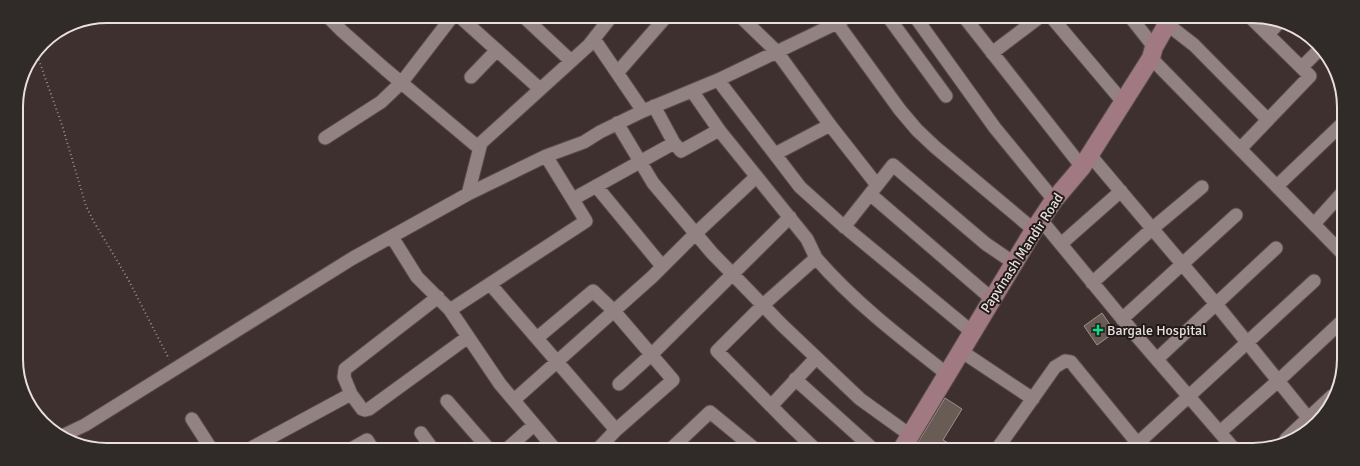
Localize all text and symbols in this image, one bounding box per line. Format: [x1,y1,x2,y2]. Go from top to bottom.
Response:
street label: Papvinash Mandir Road [977,190,1067,316]
place label: Bargale Hospital [1107,322,1206,339]
marker: Bargale Hospital [1092,324,1104,336]

